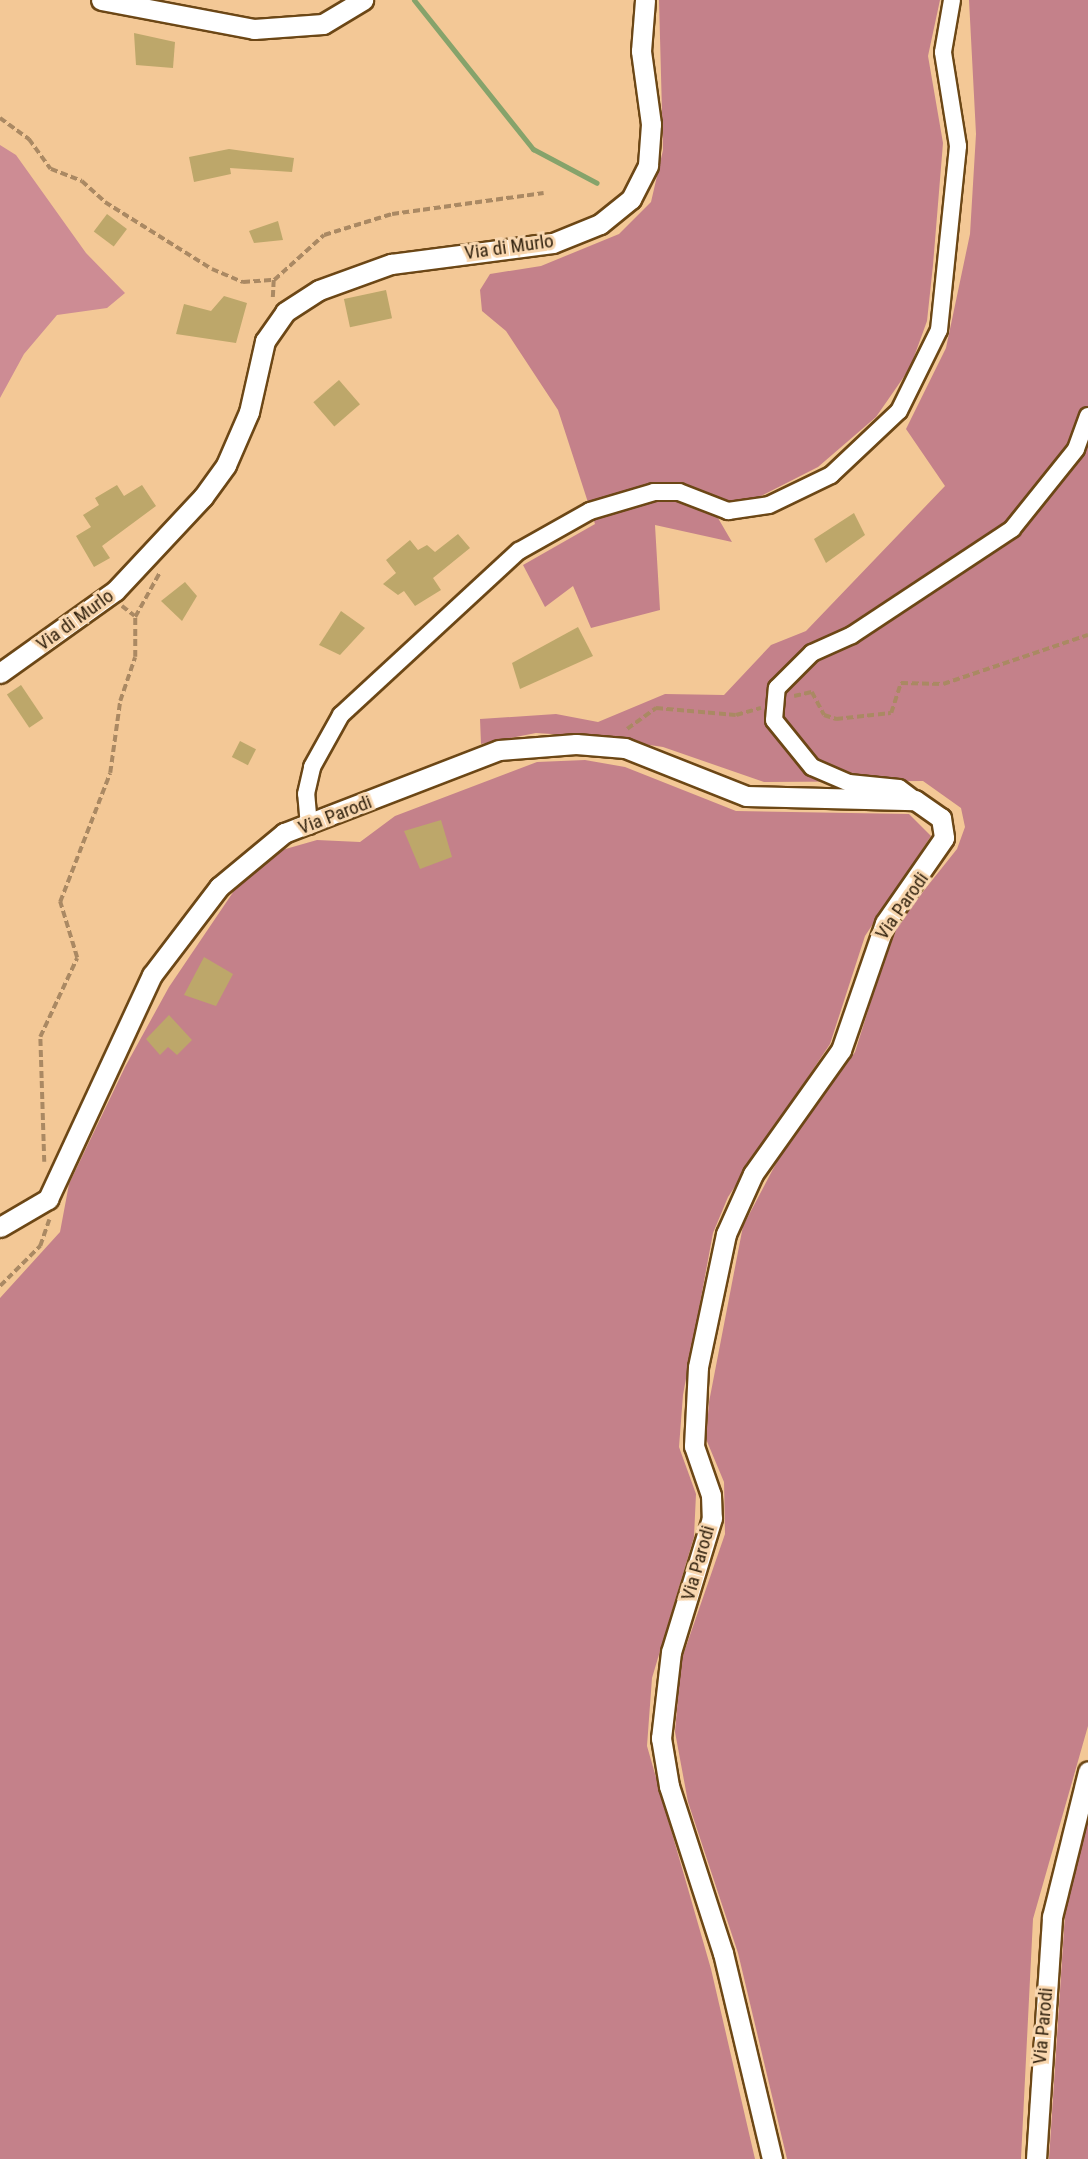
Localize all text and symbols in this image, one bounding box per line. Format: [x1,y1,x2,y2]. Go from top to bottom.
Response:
street label: Via di Murlo [463,229,555,265]
street label: Via di Murlo [32,584,118,656]
street label: Via Parodi [295,791,375,839]
street label: Via Parodi [871,868,933,944]
street label: Via Parodi [676,1523,720,1603]
street label: Via Parodi [1028,1987,1058,2065]

